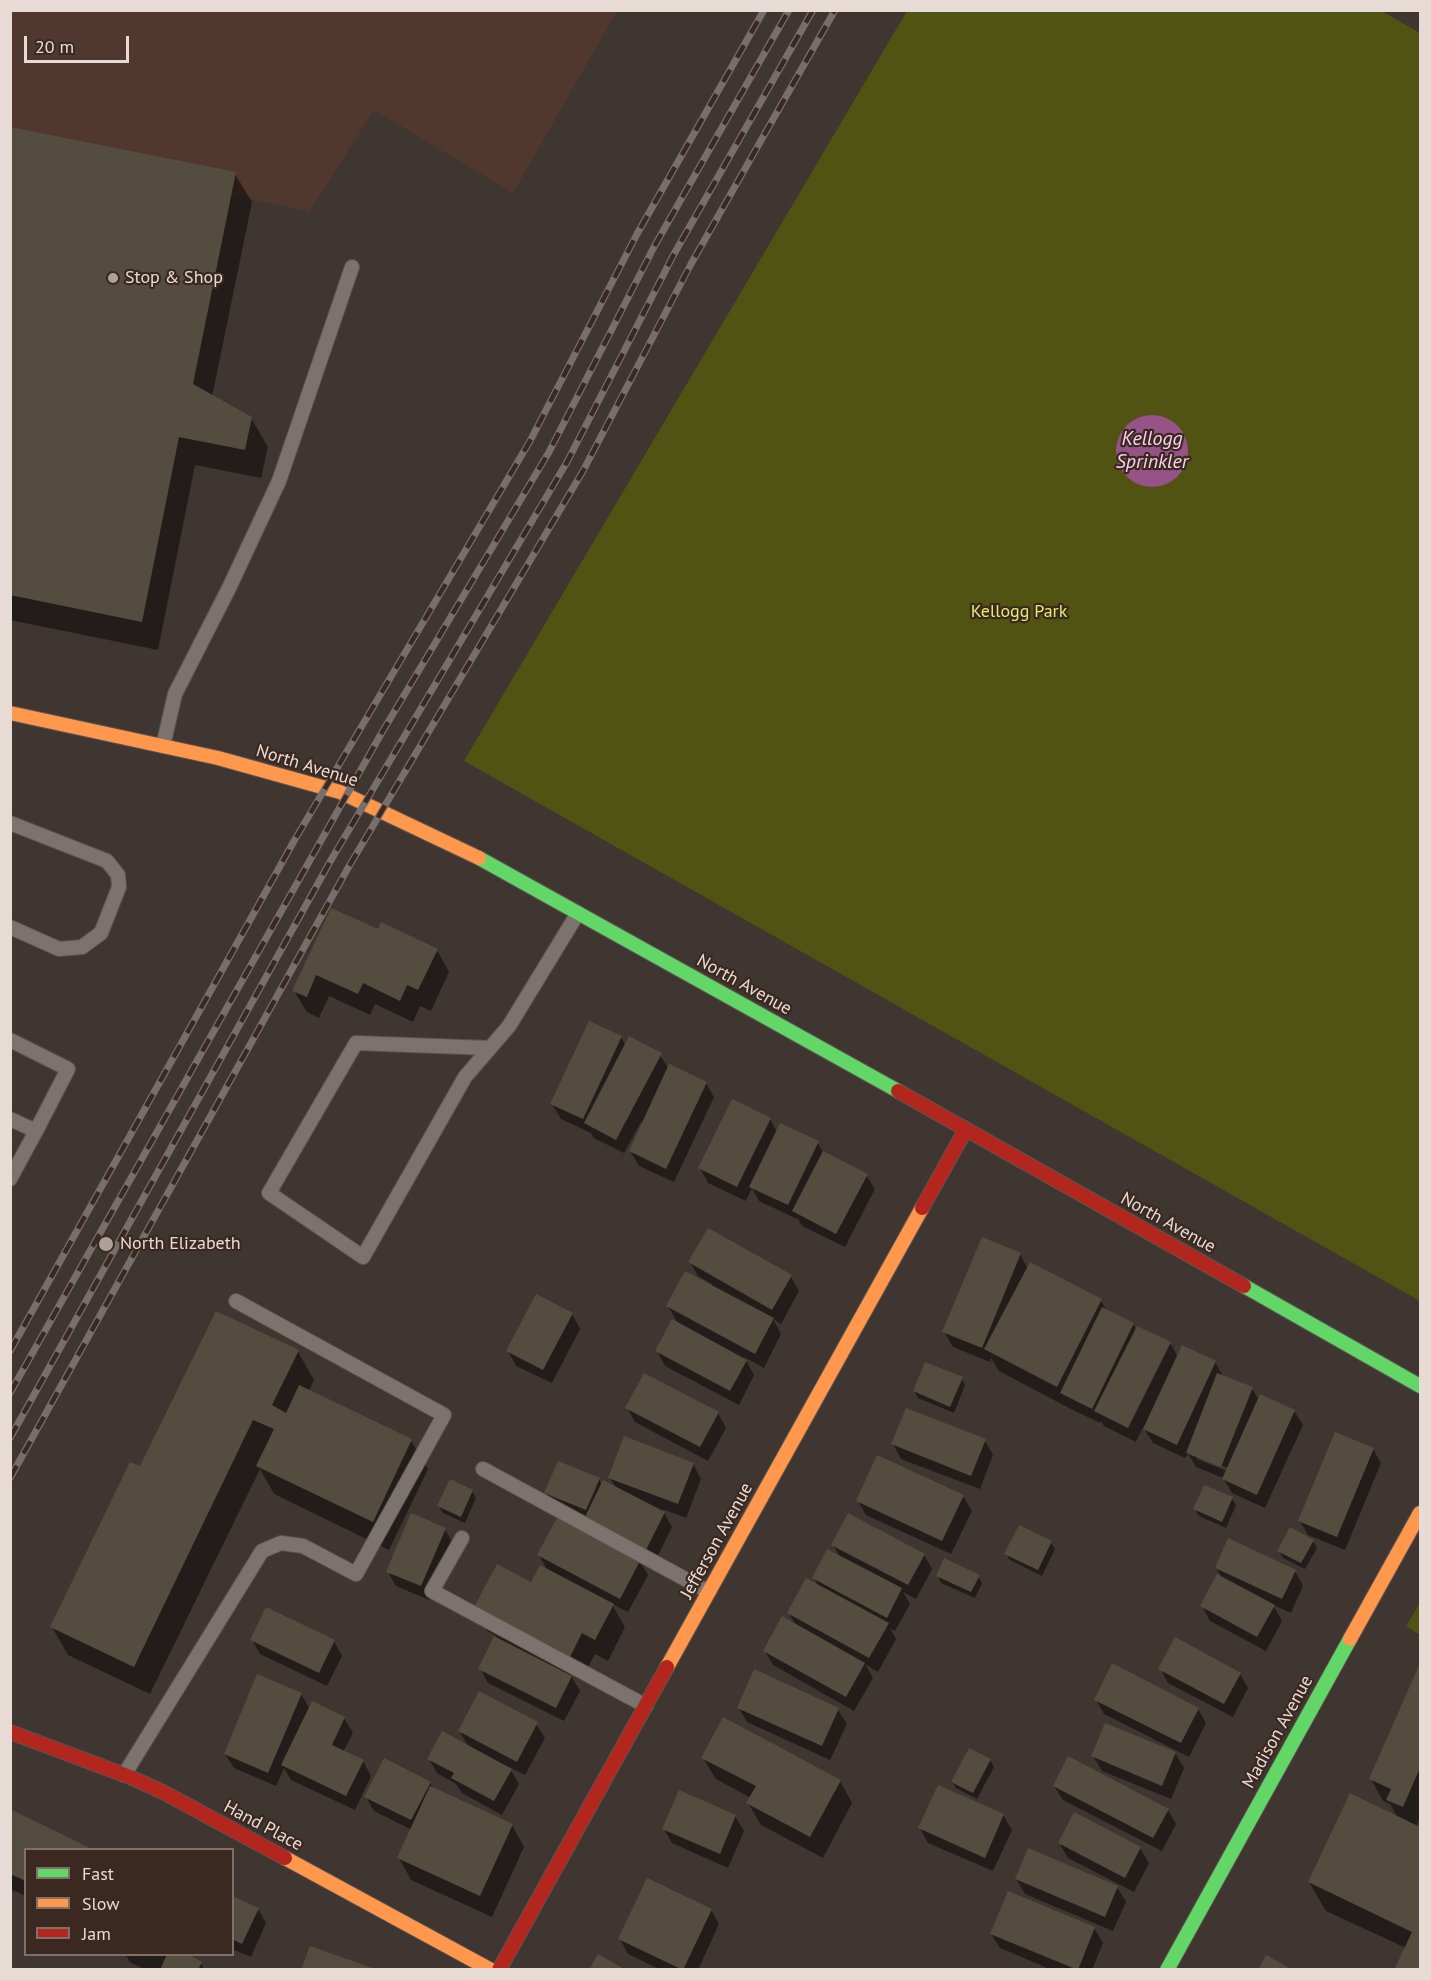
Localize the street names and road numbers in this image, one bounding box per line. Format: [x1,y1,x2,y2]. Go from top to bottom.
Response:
street label: North Avenue [253,740,361,792]
street label: North Avenue [693,950,795,1020]
street label: North Avenue [1117,1188,1219,1258]
street label: Jefferson Avenue [676,1479,758,1603]
street label: Madison Avenue [1238,1672,1318,1792]
street label: Hand Place [220,1796,306,1856]

